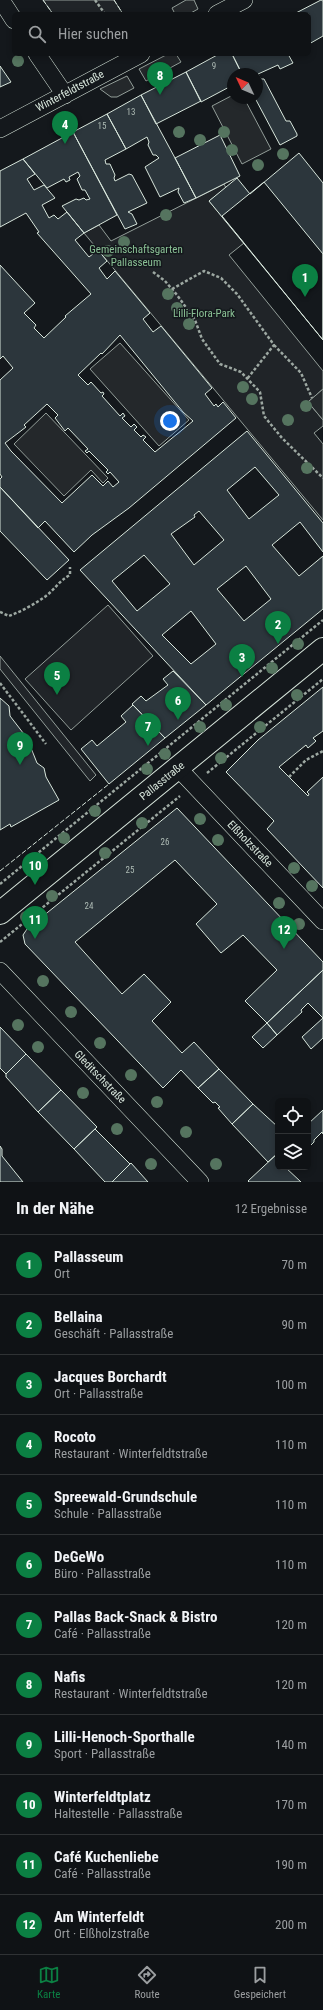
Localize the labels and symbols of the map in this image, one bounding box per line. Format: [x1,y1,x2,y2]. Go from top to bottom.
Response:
house number: 9 [212,61,216,71]
pin: 8 [147,62,173,95]
street label: Winterfeldtstraße [34,68,106,114]
north arrow [227,68,263,104]
house number: 13 [127,107,135,117]
pin: 4 [52,111,78,144]
house number: 15 [98,121,107,131]
park label: Gemeinschaftsgarten Pallasseum [89,243,183,269]
pin: 1 [292,264,318,297]
park label: Lilli-Flora-Park [173,307,235,320]
your location [160,411,180,431]
pin: 2 [265,611,291,644]
pin: 3 [229,644,255,677]
pin: 5 [44,662,70,695]
pin: 6 [165,687,191,720]
pin: 7 [135,713,161,746]
pin: 9 [7,732,33,765]
street label: Pallasstraße [137,759,187,803]
street label: Elßholzstraße [225,818,275,870]
house number: 26 [161,837,169,847]
pin: 10 [22,852,48,885]
house number: 25 [126,865,135,875]
house number: 24 [85,901,94,911]
pin: 11 [22,906,48,939]
pin: 12 [271,916,297,949]
street label: Gleditschstraße [72,1048,128,1106]

